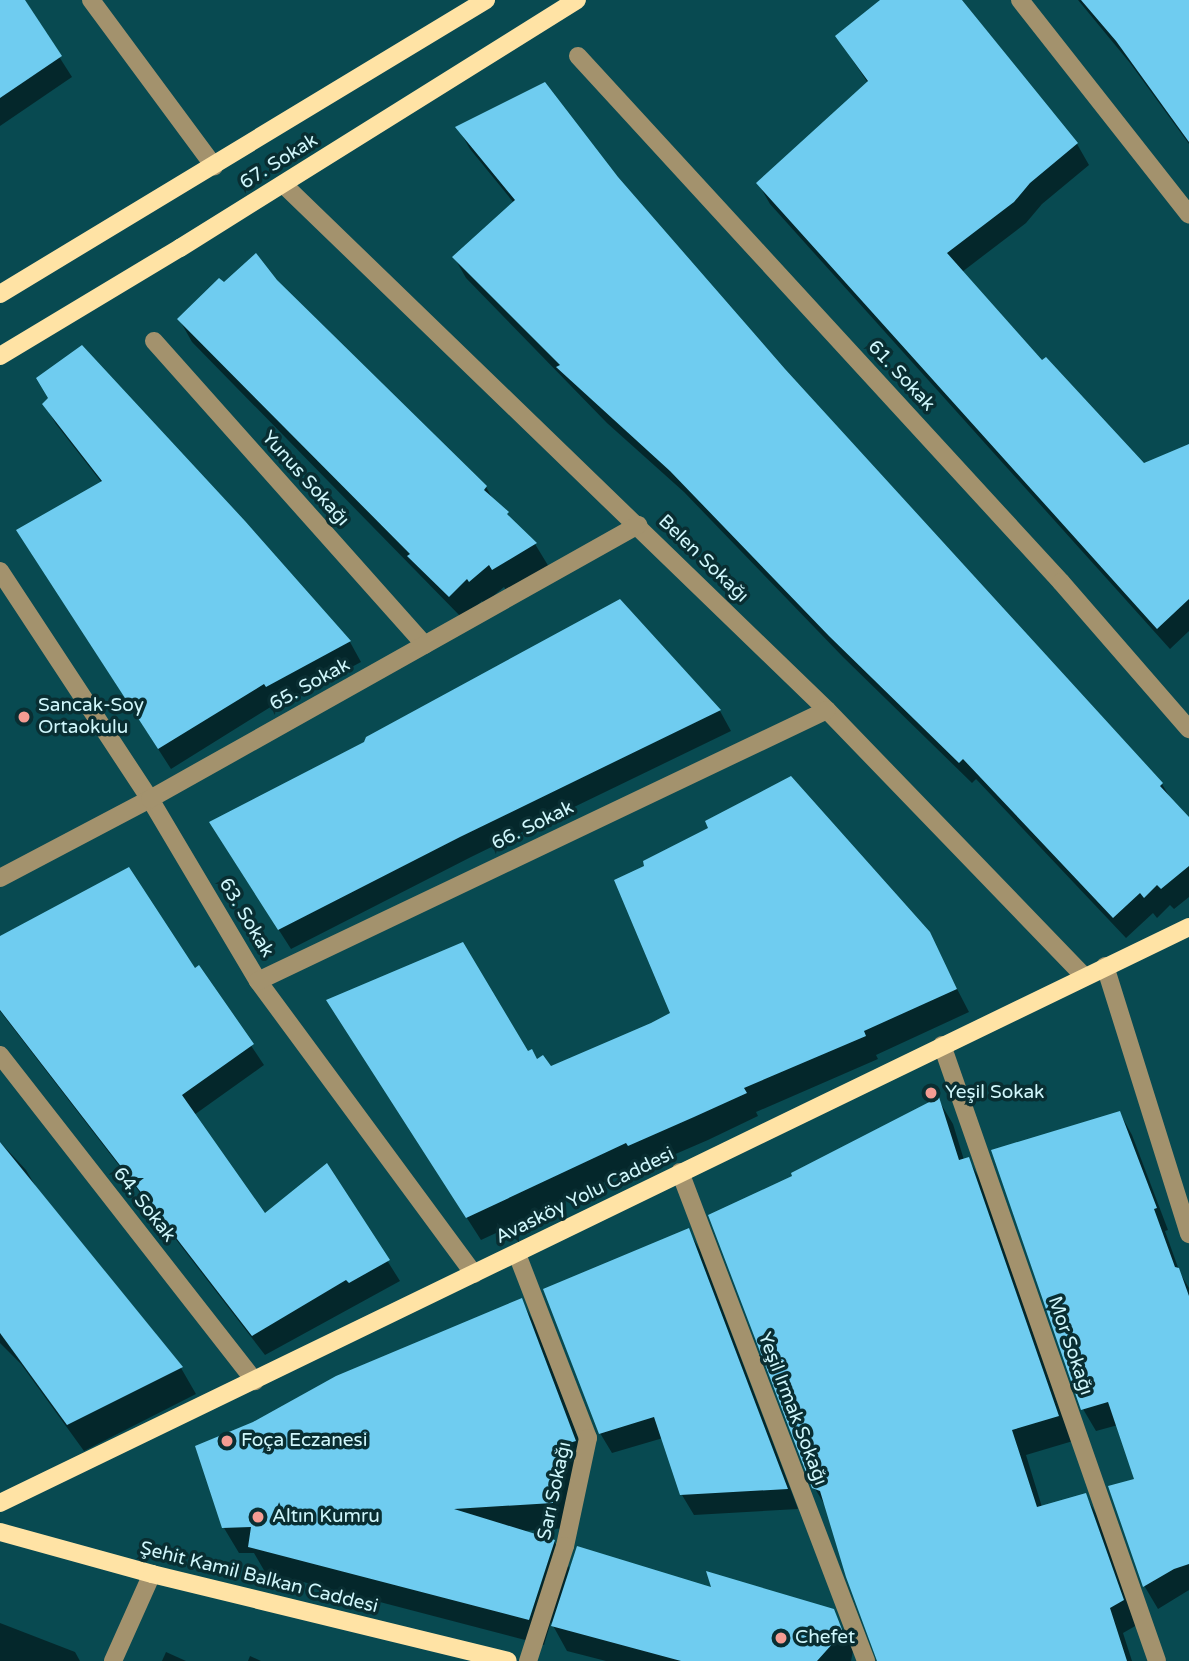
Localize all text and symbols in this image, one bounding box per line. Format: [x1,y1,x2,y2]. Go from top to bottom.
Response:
street label: 67. Sokak [236,129,322,195]
street label: 61. Sokak [863,336,939,416]
street label: Yunus Sokağı [256,427,354,531]
street label: Belen Sokağı [653,510,753,608]
street label: 65. Sokak [266,654,354,716]
place label: Sancak-Soy Ortaokulu [38,695,144,739]
marker: Sancak-Soy Ortaokulu [16,709,32,725]
street label: 66. Sokak [488,796,578,856]
street label: 63. Sokak [214,874,278,962]
place label: Yeşil Sokak [945,1082,1044,1104]
marker: Yeşil Sokak [923,1085,939,1101]
street label: Avasköy Yolu Caddesi [492,1143,678,1249]
street label: 64. Sokak [108,1163,180,1247]
street label: Mor Sokağı [1043,1294,1097,1398]
street label: Yeşil Irmak Sokağı [752,1329,832,1489]
place label: Foça Eczanesi [241,1430,367,1452]
marker: Foça Eczanesi [219,1433,235,1449]
street label: Sarı Sokağı [533,1440,577,1542]
place label: Altın Kumru [272,1506,380,1528]
marker: Altın Kumru [250,1509,266,1525]
street label: Şehit Kamil Balkan Caddesi [138,1537,380,1619]
place label: Chefet [795,1627,855,1649]
marker: Chefet [773,1630,789,1646]

